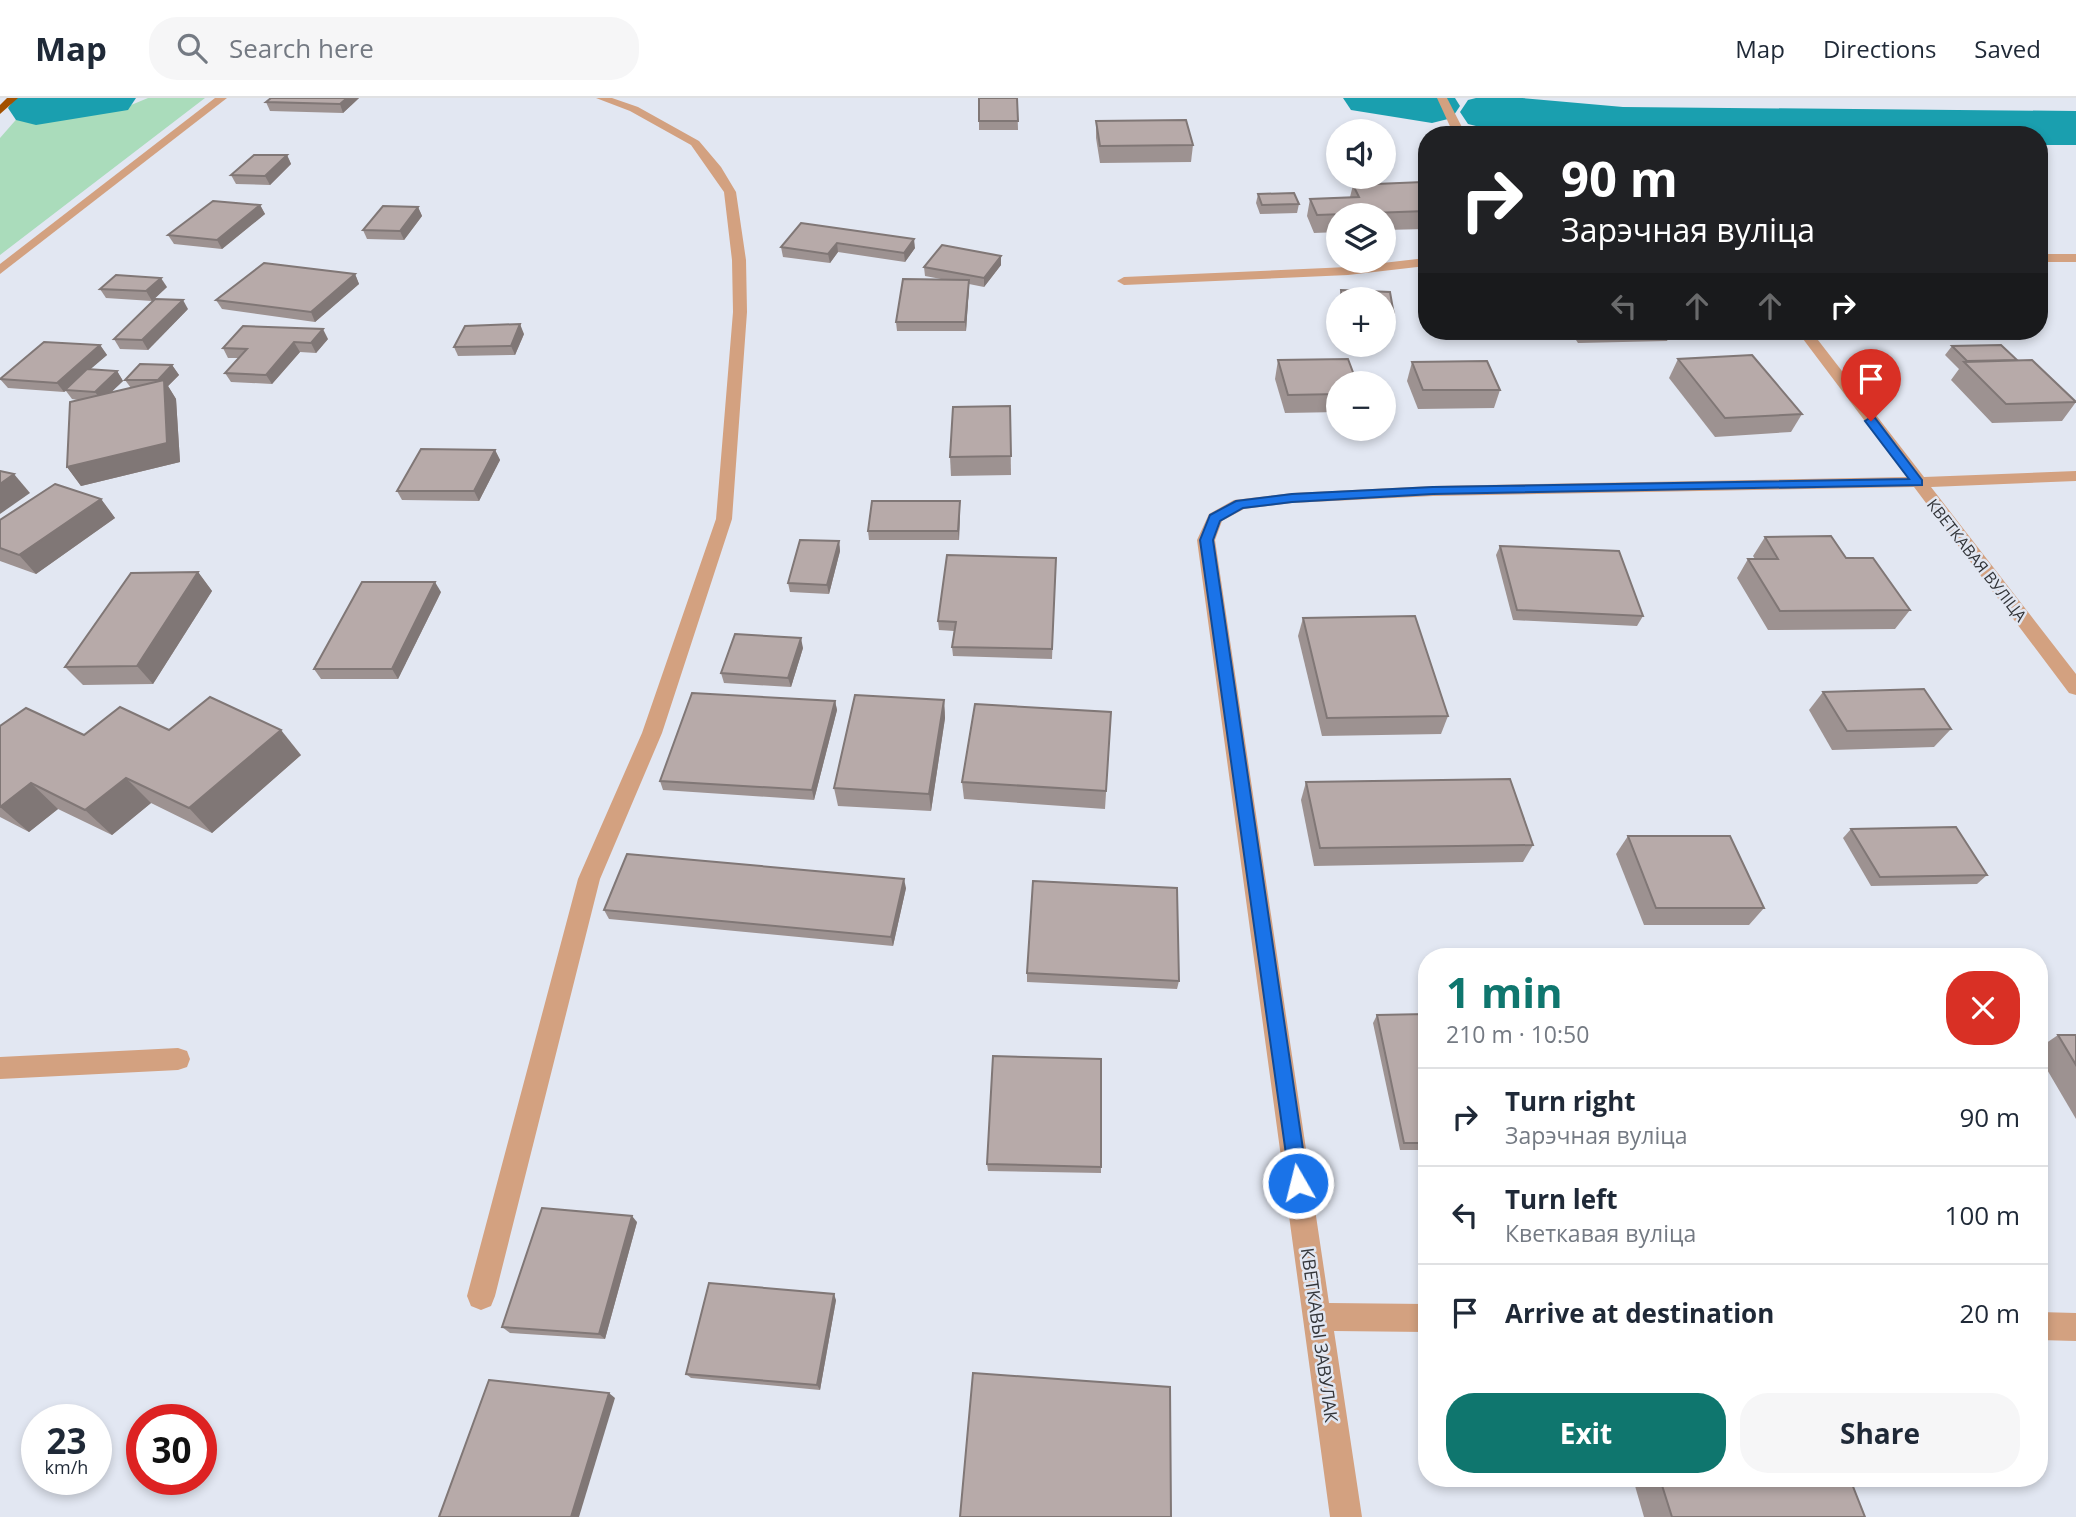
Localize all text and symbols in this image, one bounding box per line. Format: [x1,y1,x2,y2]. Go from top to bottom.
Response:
search box [149,17,639,80]
text: Map [35,26,107,71]
icon: search [173,29,211,67]
text: Search here [229,30,374,66]
text: Map [1735,32,1785,65]
text: Directions [1823,32,1936,65]
text: Saved [1974,32,2041,65]
map controls [1326,119,1396,441]
button: sound [1326,119,1396,189]
text: 90 m [1561,145,1678,211]
icon: right [1446,154,1537,245]
button: layers [1326,203,1396,273]
text: Зарэчная вуліца [1561,208,1815,251]
button: + [1326,287,1396,357]
icon: left [1605,287,1643,325]
icon: ahead [1678,287,1716,325]
icon: ahead [1751,287,1789,325]
icon: right [1824,287,1862,325]
pin [1841,349,1901,421]
icon: arrive [1852,360,1890,398]
button: − [1326,371,1396,441]
street label: КВЕТКАВАЯ ВУЛІЦА [1922,494,2032,627]
text: 1 min [1446,963,1563,1020]
button: close [1946,971,2020,1045]
text: 210 m · 10:50 [1446,1018,1589,1050]
text: Turn right [1505,1083,1636,1119]
icon: right [1446,1098,1484,1136]
text: 90 m [1959,1099,2020,1135]
text: Зарэчная вуліца [1505,1119,1688,1151]
position arrow [1261,1146,1335,1220]
text: Turn left [1505,1181,1617,1217]
icon: left [1446,1196,1484,1234]
text: 100 m [1945,1197,2020,1233]
text: Кветкавая вуліца [1505,1217,1696,1249]
street label: КВЕТКАВЫ ЗАВУЛАК [1296,1246,1344,1424]
icon: arrive [1446,1294,1484,1332]
text: Arrive at destination [1505,1295,1774,1331]
text: 20 m [1959,1295,2020,1331]
button: Exit [1446,1393,1726,1473]
button: Share [1740,1393,2020,1473]
speed limit sign: 30 [126,1404,217,1495]
text: 23 [46,1417,87,1464]
text: km/h [45,1455,88,1479]

